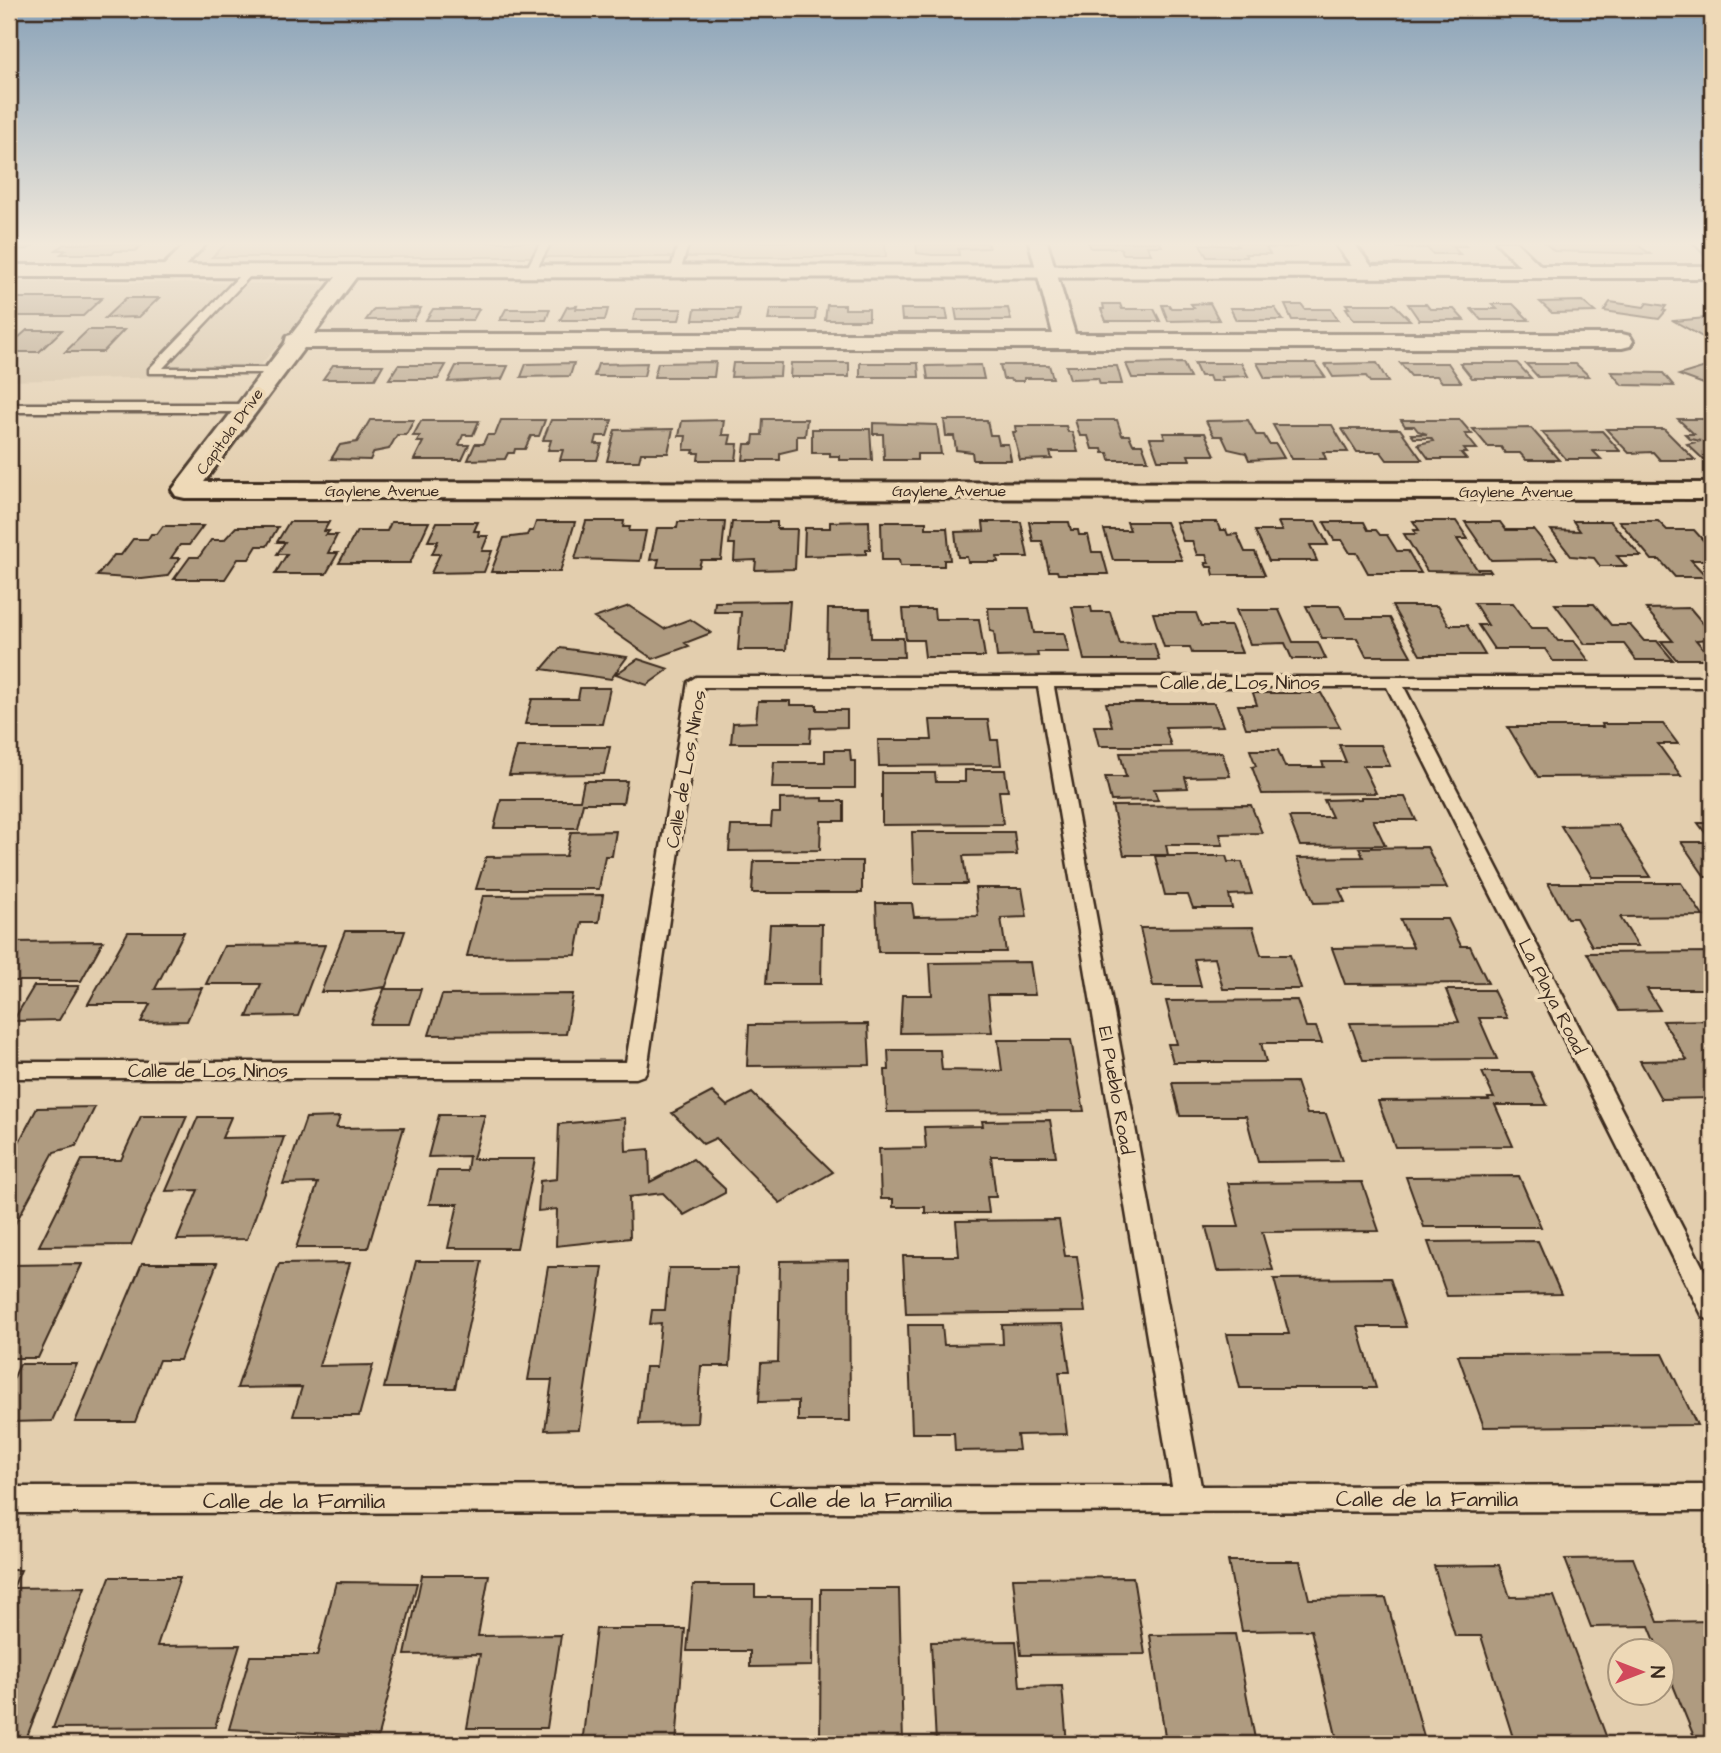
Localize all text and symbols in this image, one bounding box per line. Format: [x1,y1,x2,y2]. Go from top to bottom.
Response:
street label: Capitola Drive [191,384,269,479]
street label: Gaylene Avenue [325,480,439,503]
street label: Gaylene Avenue [892,480,1006,503]
street label: Gaylene Avenue [1459,481,1573,504]
street label: Calle de Los Ninos [1160,670,1320,697]
street label: Calle de Los Ninos [659,688,714,850]
street label: La Playa Road [1510,934,1593,1060]
street label: El Pueblo Road [1091,1024,1140,1157]
street label: Calle de Los Ninos [128,1058,288,1085]
street label: Calle de la Familia [1336,1483,1519,1515]
street label: Calle de la Familia [770,1484,953,1516]
street label: Calle de la Familia [203,1485,386,1517]
north arrow [1606,1638,1676,1708]
text: N [1643,1666,1670,1678]

